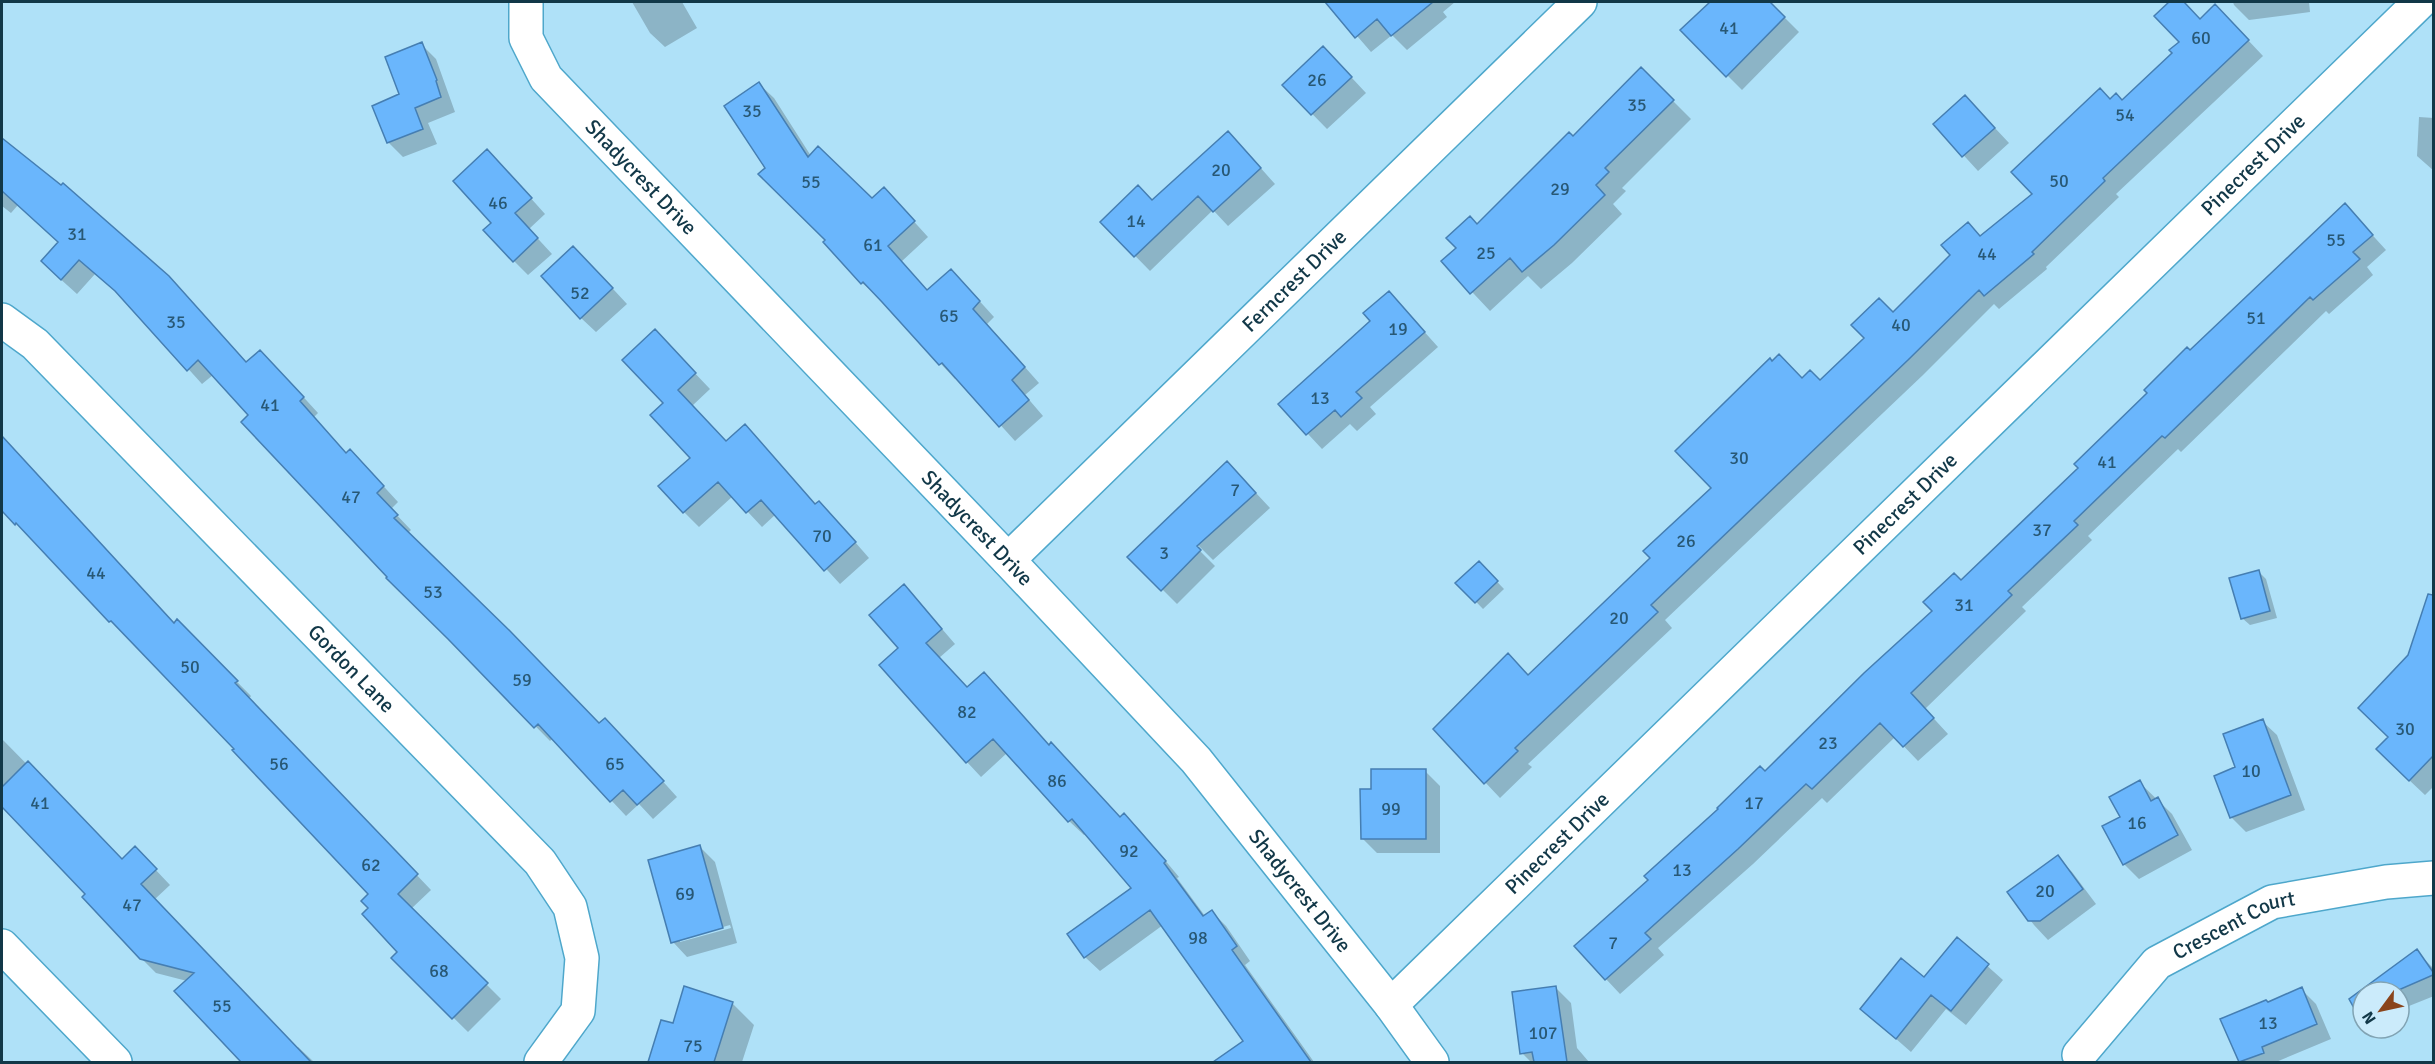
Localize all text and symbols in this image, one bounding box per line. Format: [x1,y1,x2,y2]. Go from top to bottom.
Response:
house number: 41 [1719,17,1739,39]
house number: 60 [2191,27,2211,49]
house number: 26 [1307,69,1327,91]
house number: 35 [1627,94,1647,116]
house number: 35 [742,100,762,122]
house number: 54 [2115,104,2135,126]
street label: Pinecrest Drive [2196,108,2311,221]
street label: Shadycrest Drive [580,114,702,240]
house number: 20 [1211,159,1231,181]
house number: 50 [2049,170,2069,192]
house number: 55 [801,171,821,193]
house number: 29 [1550,178,1570,200]
house number: 46 [488,192,508,214]
house number: 14 [1126,210,1146,232]
house number: 31 [67,223,87,245]
street label: Ferncrest Drive [1237,224,1352,337]
house number: 55 [2326,229,2346,251]
house number: 61 [863,234,883,256]
house number: 25 [1476,242,1496,264]
house number: 44 [1977,243,1997,265]
house number: 52 [570,282,590,304]
house number: 65 [939,305,959,327]
house number: 51 [2246,307,2266,329]
house number: 35 [166,311,186,333]
house number: 40 [1891,314,1911,336]
house number: 19 [1388,318,1408,340]
house number: 13 [1310,387,1330,409]
house number: 41 [260,394,280,416]
house number: 30 [1729,447,1749,469]
street label: Pinecrest Drive [1848,447,1963,560]
house number: 41 [2097,451,2117,473]
street label: Shadycrest Drive [916,465,1039,591]
house number: 7 [1230,479,1240,501]
house number: 47 [341,486,361,508]
house number: 37 [2032,519,2052,541]
house number: 70 [812,525,832,547]
house number: 26 [1676,530,1696,552]
house number: 3 [1159,542,1169,564]
house number: 44 [86,562,106,584]
house number: 53 [423,581,443,603]
house number: 31 [1954,594,1974,616]
house number: 20 [1609,607,1629,629]
street label: Gordon Lane [302,619,400,718]
house number: 50 [180,656,200,678]
house number: 59 [512,669,532,691]
house number: 82 [957,701,977,723]
house number: 30 [2395,718,2415,740]
house number: 23 [1818,732,1838,754]
house number: 56 [269,753,289,775]
house number: 65 [605,753,625,775]
house number: 10 [2241,760,2261,782]
house number: 86 [1047,770,1067,792]
street label: Pinecrest Drive [1500,786,1615,900]
house number: 41 [30,792,50,814]
house number: 17 [1744,792,1764,814]
house number: 99 [1381,798,1401,820]
house number: 16 [2127,812,2147,834]
street label: Shadycrest Drive [1243,824,1357,958]
house number: 92 [1119,840,1139,862]
house number: 62 [361,854,381,876]
house number: 13 [1672,859,1692,881]
house number: 20 [2035,880,2055,902]
house number: 69 [675,883,695,905]
street label: Crescent Court [2168,885,2297,965]
house number: 47 [122,894,142,916]
house number: 98 [1188,927,1208,949]
house number: 7 [1608,932,1618,954]
house number: 68 [429,960,449,982]
north arrow [2351,980,2411,1040]
house number: 55 [212,995,232,1017]
text: N [2358,1008,2381,1028]
house number: 13 [2258,1012,2278,1034]
house number: 107 [1528,1022,1558,1044]
house number: 75 [683,1035,703,1057]

